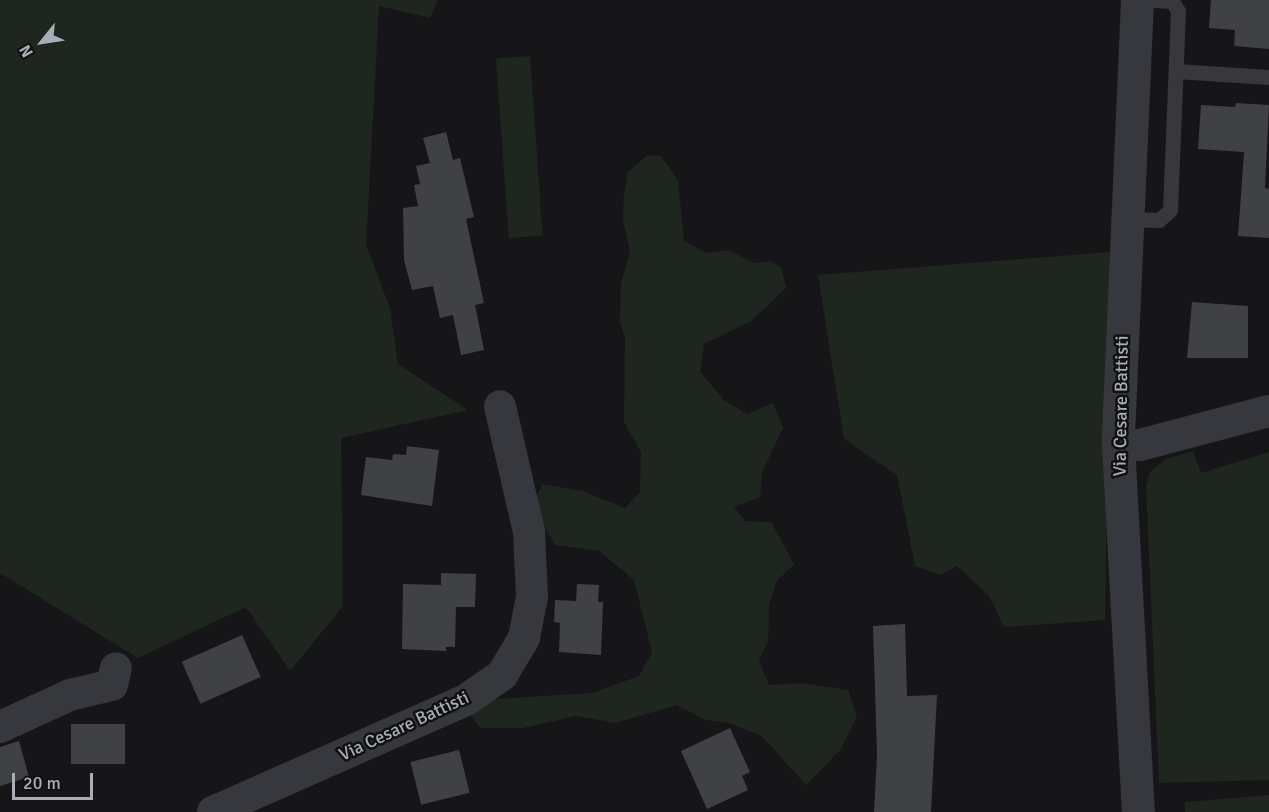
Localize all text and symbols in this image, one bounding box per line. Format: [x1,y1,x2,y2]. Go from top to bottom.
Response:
north arrow [12,12,72,72]
text: N [15,41,38,61]
street label: Via Cesare Battisti [1109,335,1133,477]
street label: Via Cesare Battisti [336,686,472,766]
scale bar [15,761,96,799]
text: 20 m [23,772,61,794]

